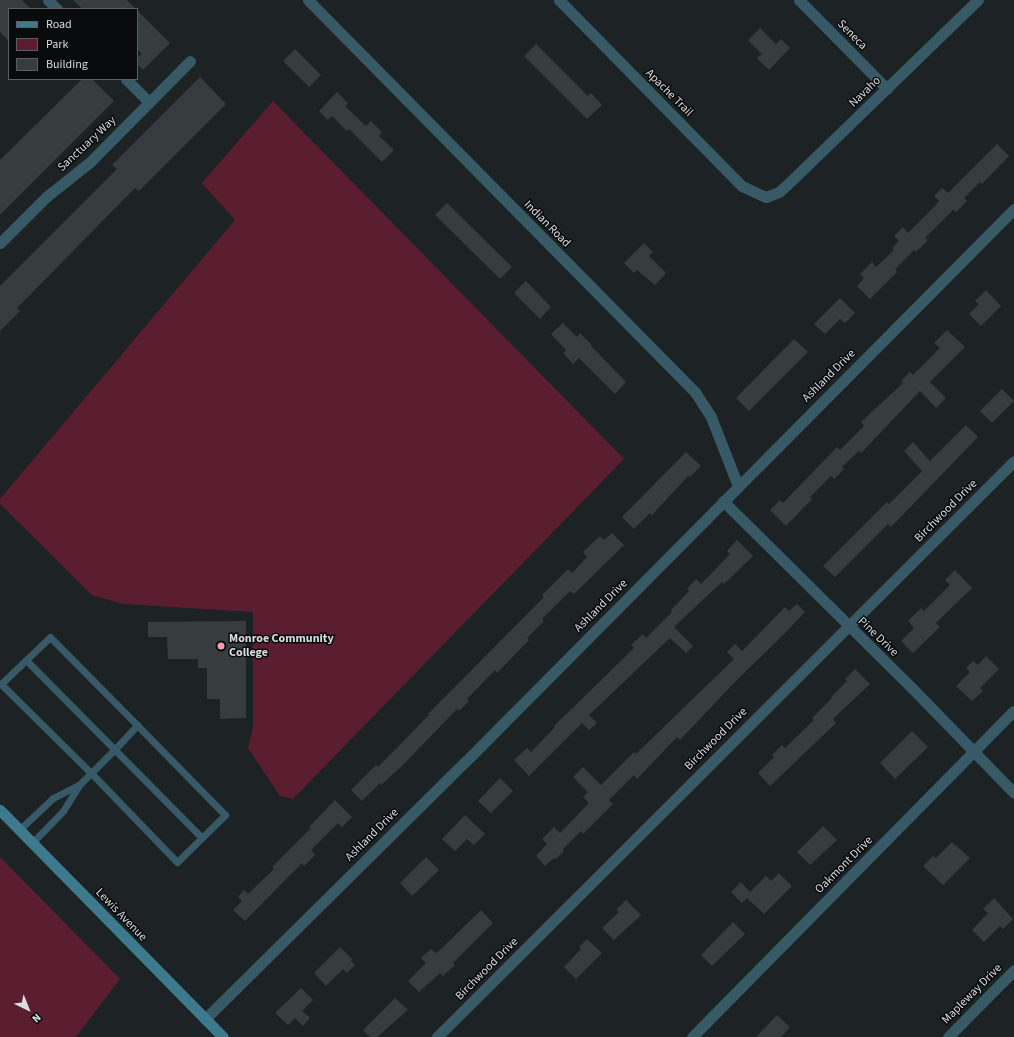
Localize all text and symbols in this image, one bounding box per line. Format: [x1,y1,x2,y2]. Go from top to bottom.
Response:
legend [8,8,138,80]
text: Road [46,16,72,33]
street label: Seneca [834,17,870,53]
text: Park [46,36,68,53]
text: Building [46,56,88,73]
street label: Apache Trail [642,66,696,120]
street label: Navaho [846,74,884,110]
street label: Sanctuary Way [55,113,119,175]
street label: Indian Road [521,198,573,250]
street label: Ashland Drive [799,346,859,406]
street label: Birchwood Drive [912,477,980,545]
street label: Ashland Drive [571,576,631,636]
street label: Pine Drive [855,614,901,660]
place label: Monroe Community College [229,632,334,660]
marker: Monroe Community College [216,641,226,651]
street label: Birchwood Drive [682,705,750,773]
street label: Ashland Drive [342,805,402,865]
street label: Oakmont Drive [812,833,876,897]
street label: Lewis Avenue [92,886,150,944]
street label: Birchwood Drive [453,935,521,1003]
street label: Mapleway Drive [939,961,1005,1027]
north arrow [8,989,48,1029]
text: N [29,1010,44,1026]

